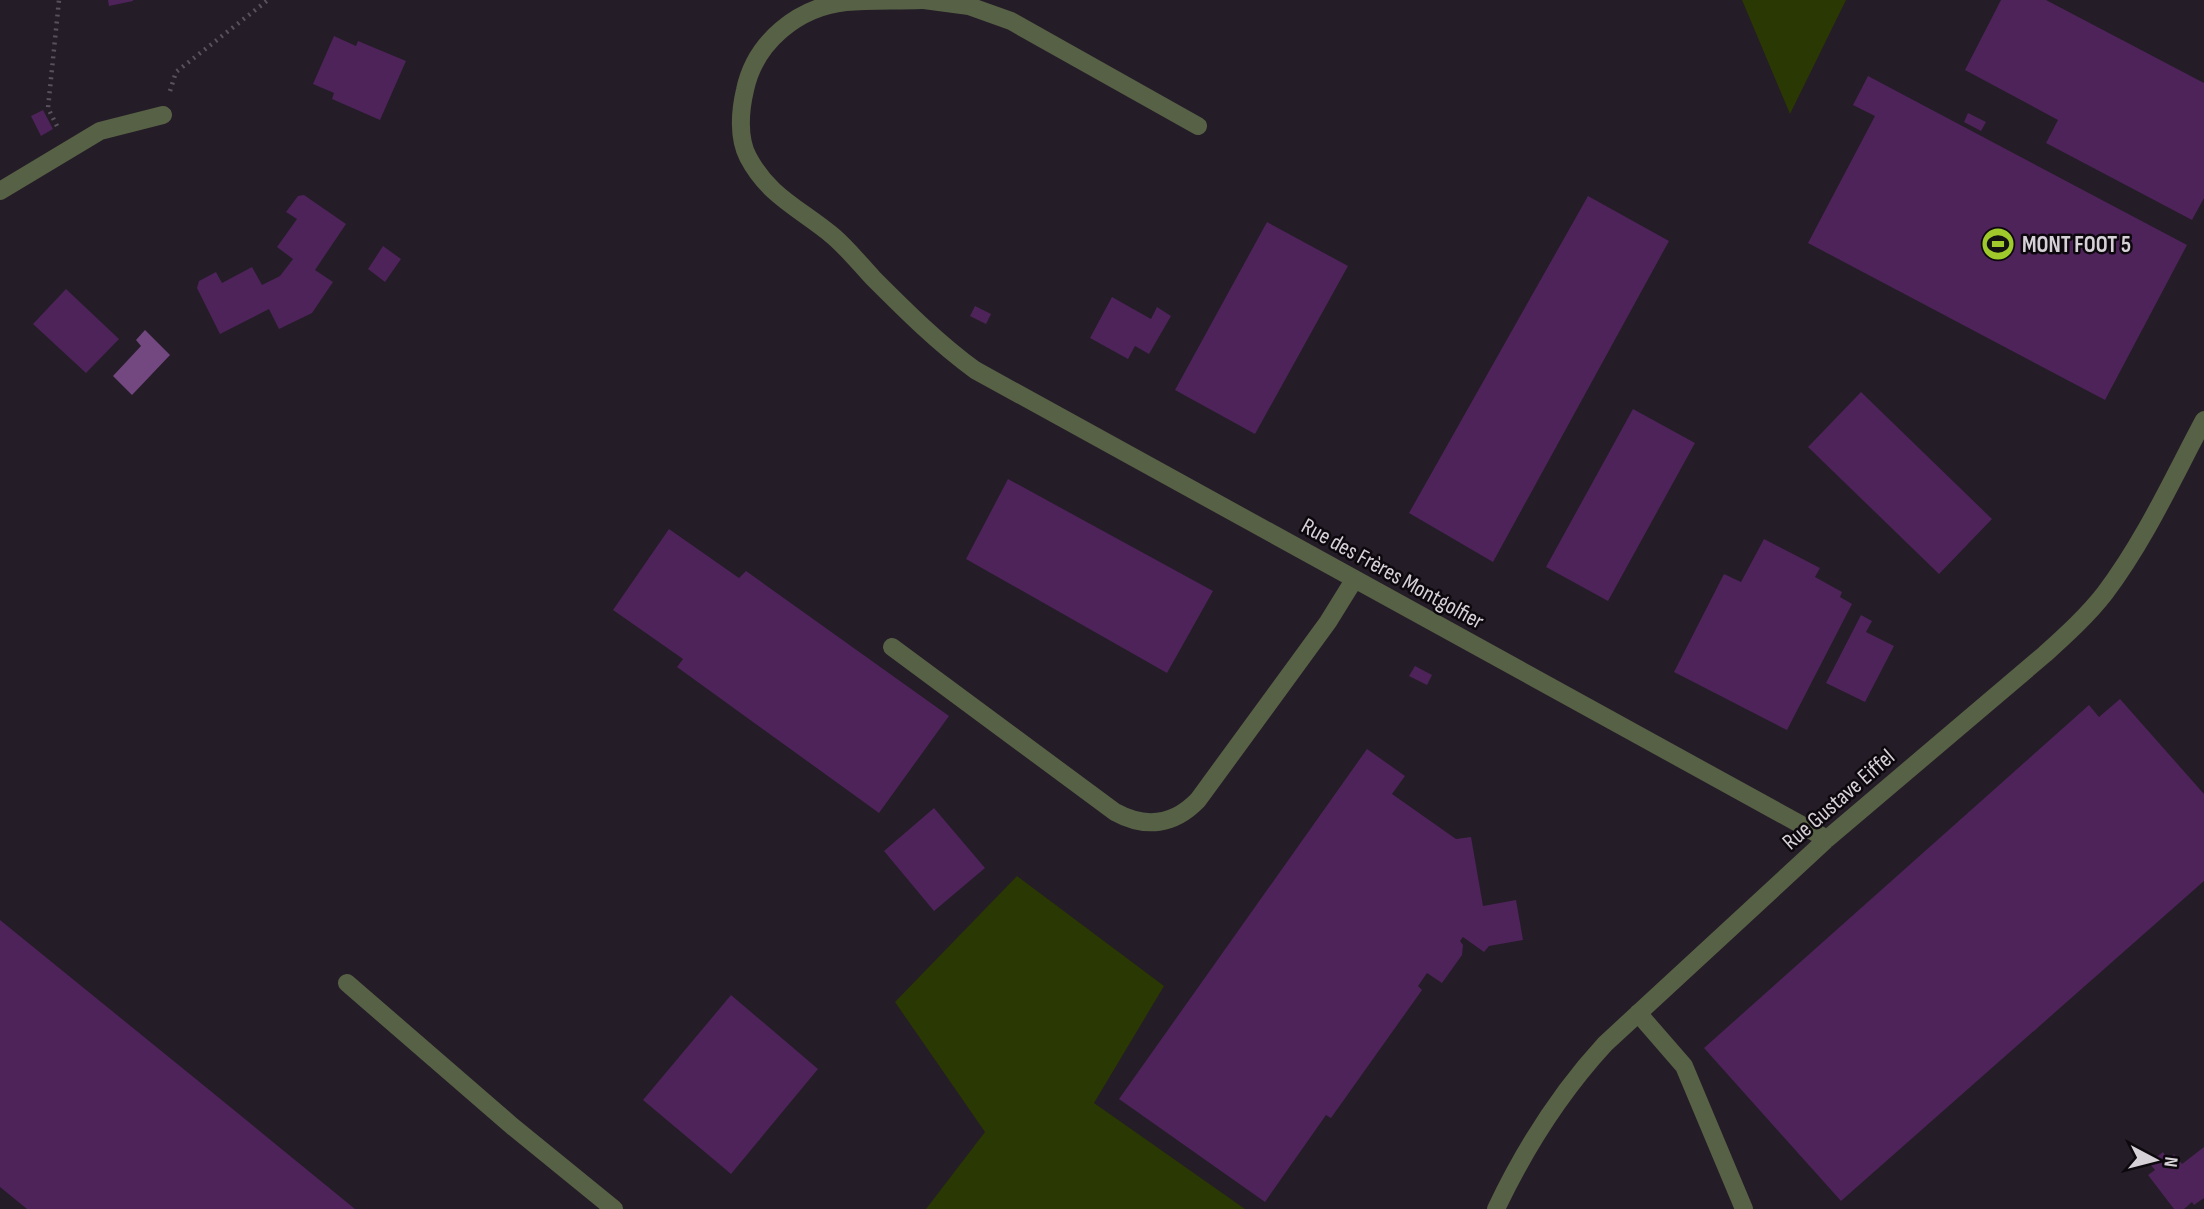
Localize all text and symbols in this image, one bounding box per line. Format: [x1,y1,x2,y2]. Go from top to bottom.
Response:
sports icon: MONT FOOT 5 [1979,225,2017,263]
place label: MONT FOOT 5 [2022,231,2131,259]
street label: Rue des Frères Montgolfier [1296,512,1489,636]
street label: Rue Gustave Eiffel [1777,743,1901,856]
north arrow [2120,1125,2190,1195]
text: N [2158,1155,2182,1168]

